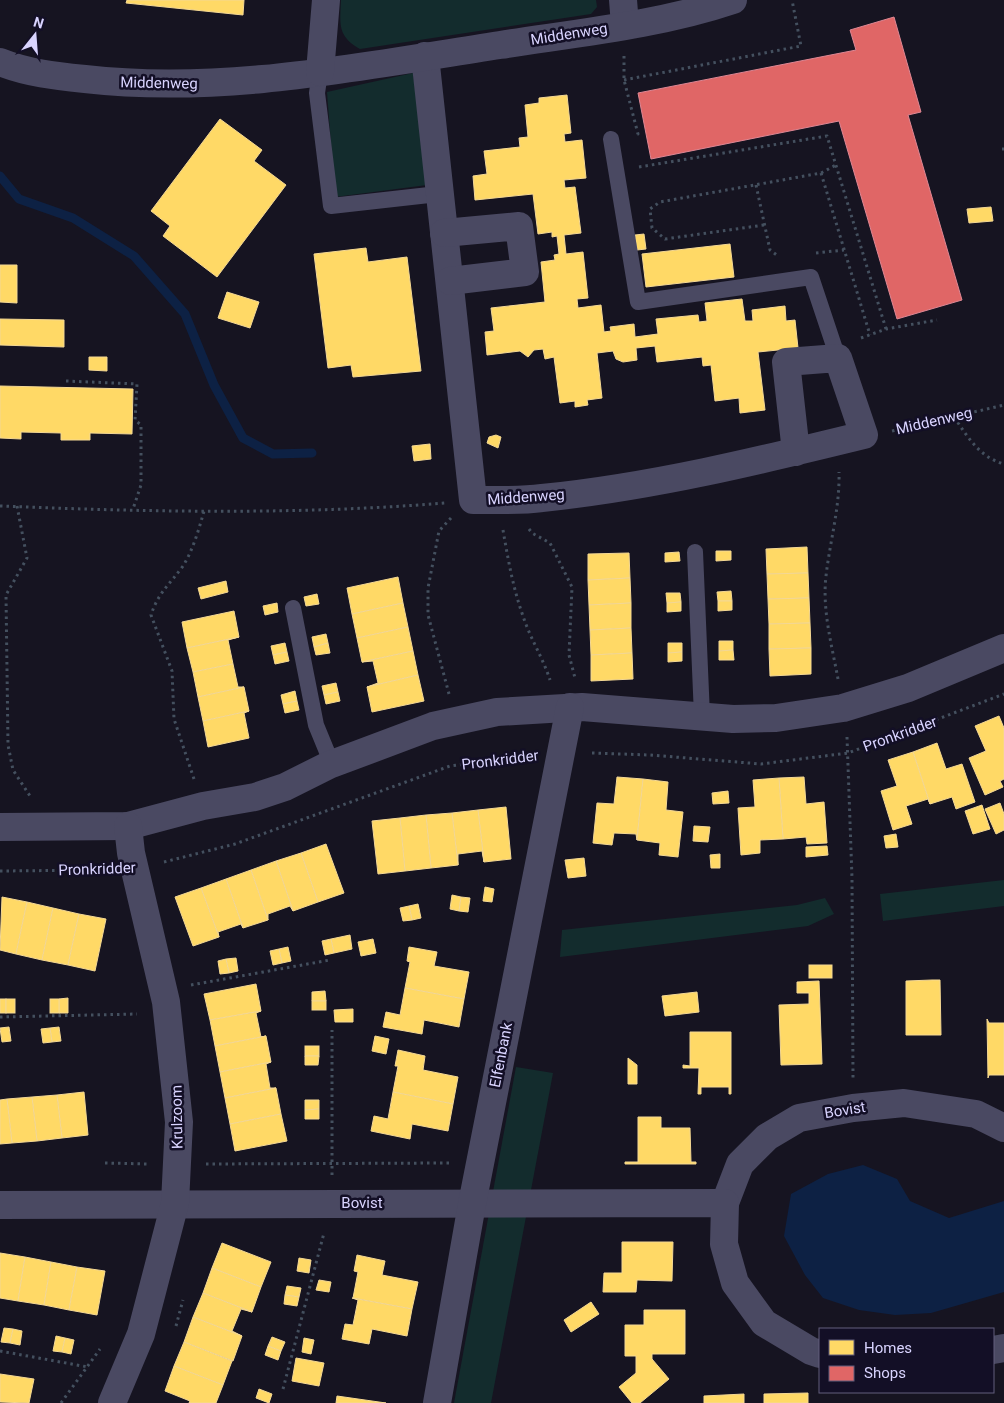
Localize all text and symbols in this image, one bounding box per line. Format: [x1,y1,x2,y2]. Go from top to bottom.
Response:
north arrow [10,10,60,60]
text: N [32,13,46,32]
street label: Middenweg [529,19,609,49]
street label: Middenweg [120,73,198,93]
street label: Middenweg [894,404,974,438]
street label: Middenweg [487,485,565,509]
street label: Pronkridder [860,712,940,756]
street label: Pronkridder [460,746,540,774]
street label: Pronkridder [58,859,136,879]
street label: Elfenbank [486,1021,516,1089]
street label: Krulzoom [167,1085,187,1149]
street label: Bovist [823,1098,867,1122]
street label: Bovist [341,1194,383,1212]
legend [819,1328,994,1393]
text: Homes [864,1339,912,1357]
text: Shops [864,1364,906,1382]

